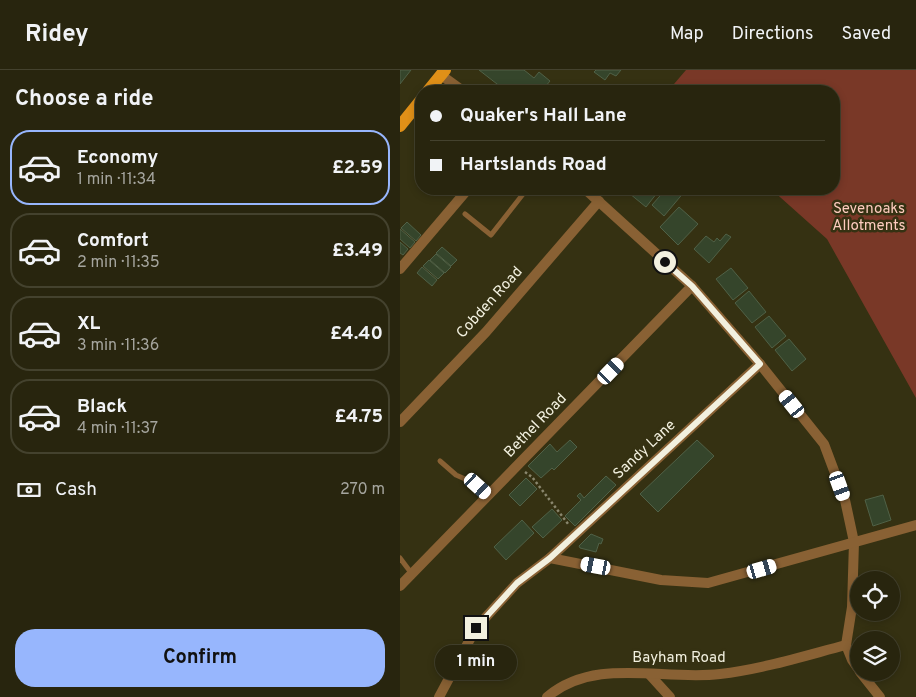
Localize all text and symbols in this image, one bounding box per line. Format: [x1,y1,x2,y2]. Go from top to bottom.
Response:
text: Ridey [25,20,89,50]
text: Map [670,23,704,46]
text: Directions [732,23,814,46]
text: Saved [842,23,891,46]
text: Choose a ride [15,86,153,113]
text: Quaker's Hall Lane [460,104,627,128]
icon: car [17,145,62,190]
text: Economy [77,146,158,170]
text: Hartslands Road [460,153,607,177]
text: £2.59 [332,156,383,180]
text: 1 min · 11:34 [77,170,156,190]
park label: Sevenoaks Allotments [832,200,906,236]
icon: car [17,228,62,273]
text: Comfort [77,229,149,253]
text: £3.49 [332,239,383,263]
route start [654,251,676,273]
text: 2 min · 11:35 [77,253,160,273]
street label: Cobden Road [453,263,527,343]
icon: car [17,311,62,356]
text: XL [77,312,100,336]
text: £4.40 [330,322,383,346]
text: 3 min · 11:36 [77,336,159,356]
car [595,355,626,387]
car [776,388,807,420]
street label: Bethel Road [501,390,571,462]
icon: car [17,394,62,439]
text: Black [77,395,127,419]
text: £4.75 [335,405,383,429]
street label: Sandy Lane [610,416,680,484]
text: 4 min · 11:37 [77,419,158,439]
car [827,469,852,503]
car [461,470,494,502]
icon: cash [15,476,43,504]
text: Cash [55,478,97,502]
text: 270 m [340,480,385,500]
car [579,556,612,576]
car [745,558,778,580]
map controls [850,571,900,681]
button: locate [850,571,900,621]
route end [465,617,487,639]
button: Confirm [15,629,385,687]
button: layers [850,631,900,681]
callout: 1 min [435,646,517,680]
street label: Bayham Road [632,649,726,668]
text: 1 min [457,652,495,672]

